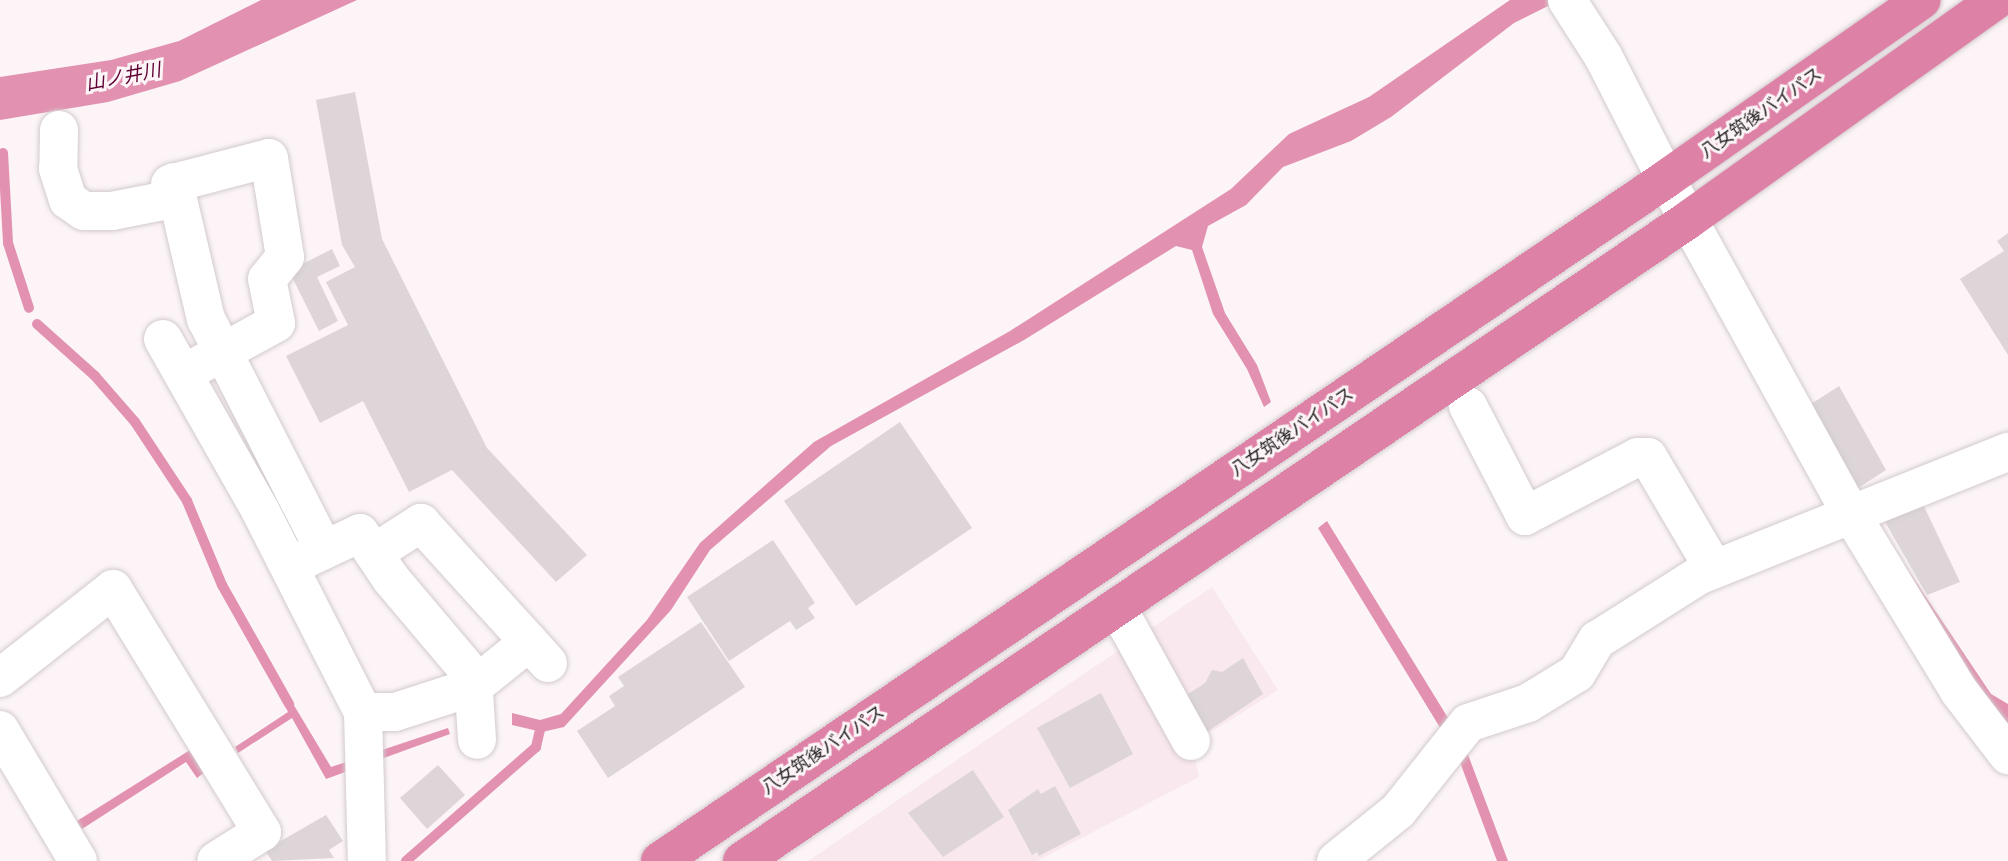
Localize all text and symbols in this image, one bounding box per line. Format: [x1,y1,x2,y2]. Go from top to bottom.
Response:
water label: 山ノ井川 [84,58,162,94]
street label: 八女筑後バイパス [1696,63,1826,163]
street label: 八女筑後バイパス [1226,383,1358,481]
street label: 八女筑後バイパス [757,701,889,799]

